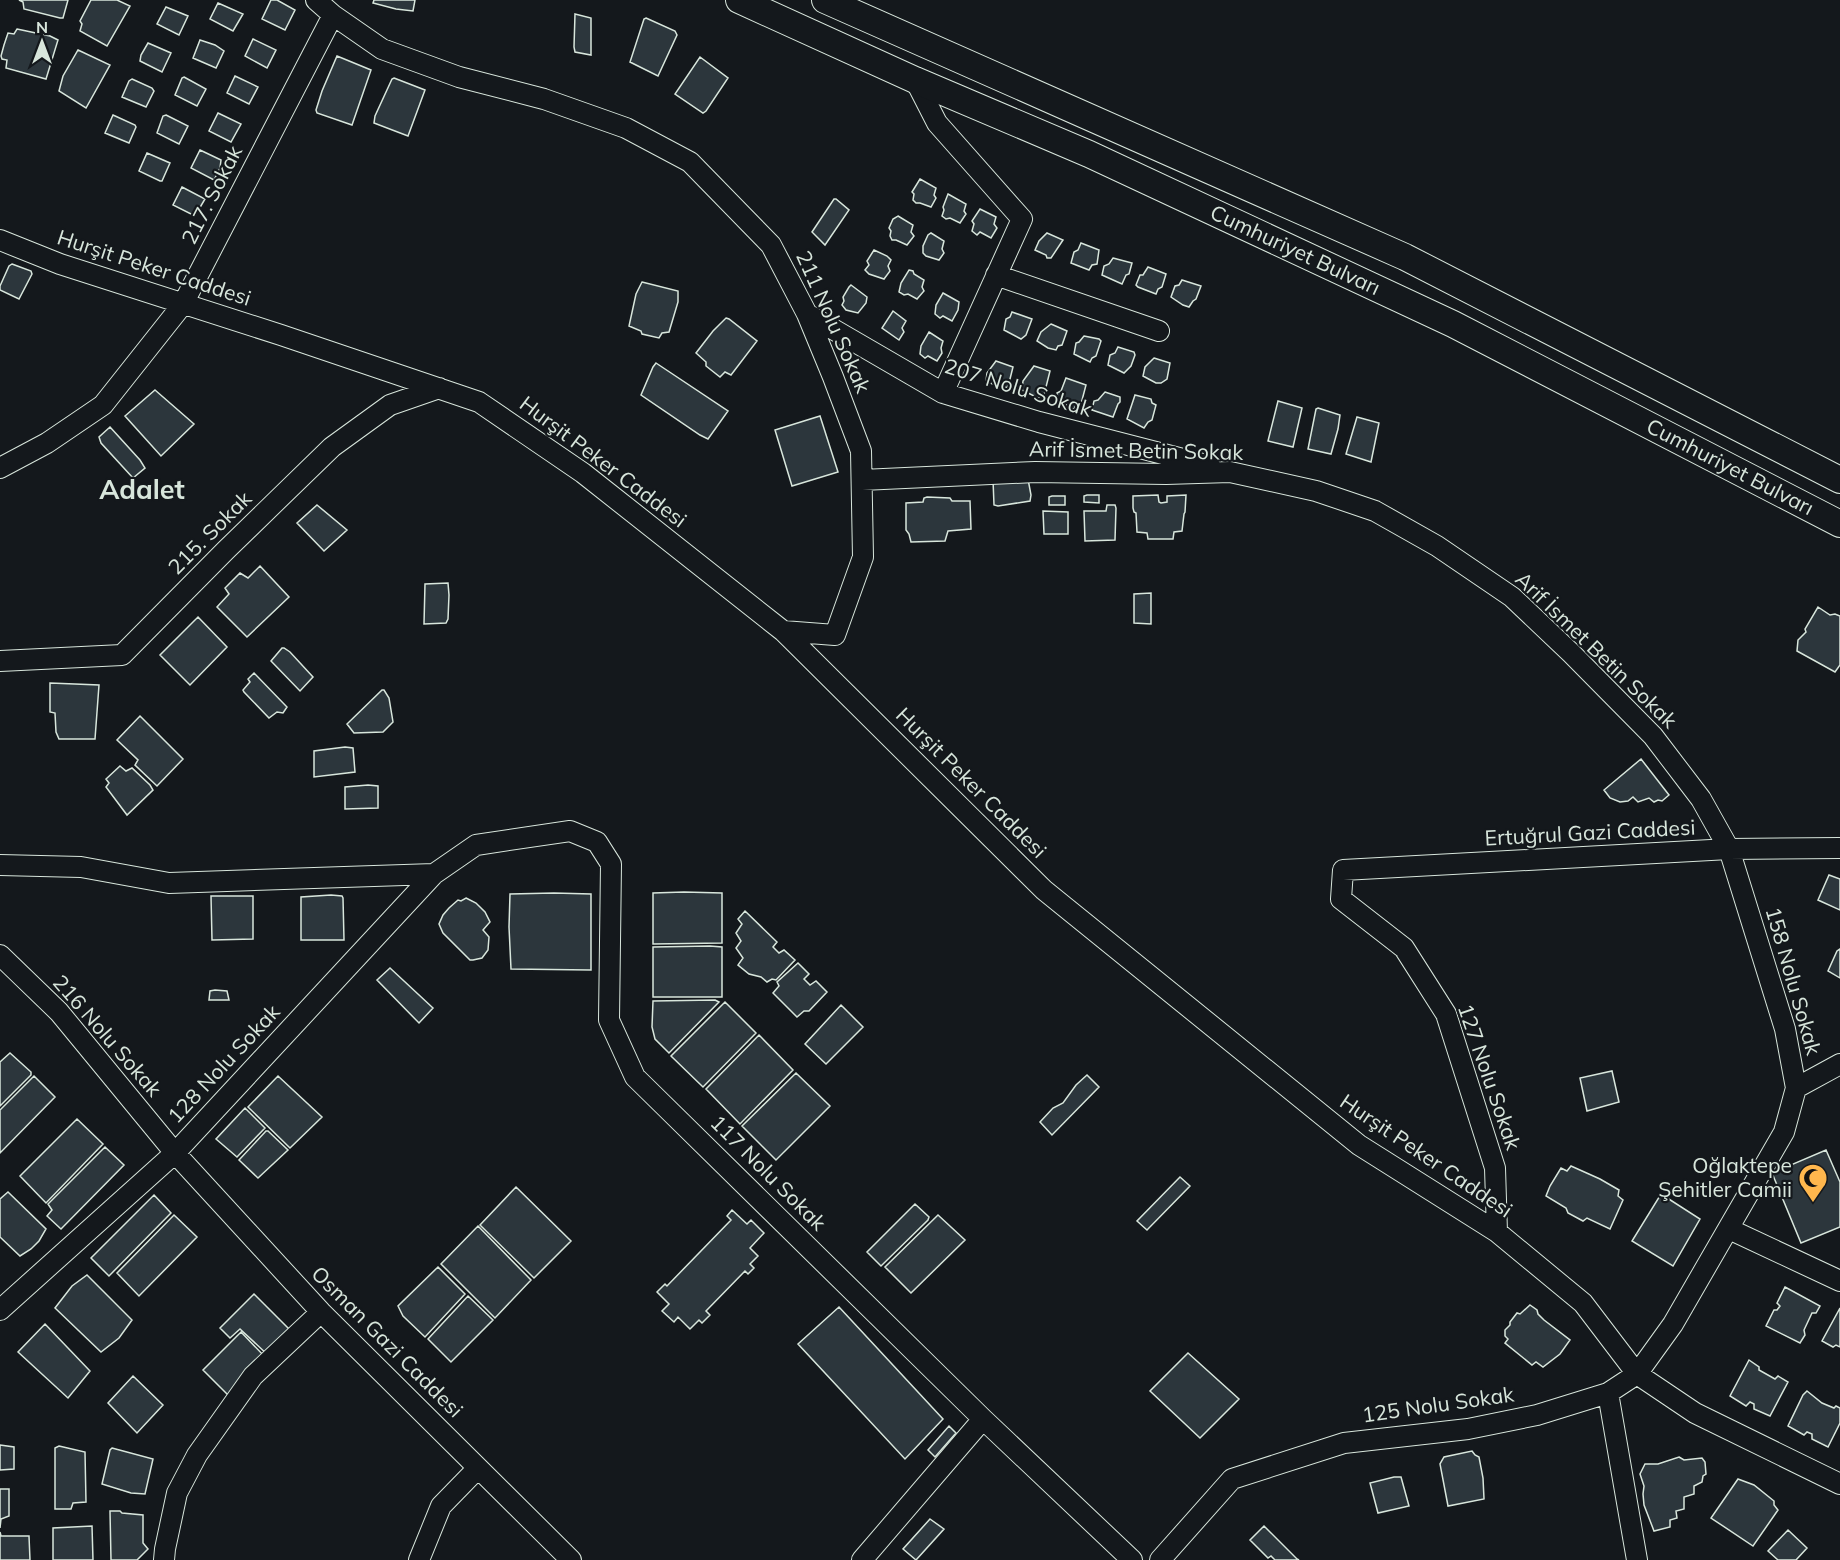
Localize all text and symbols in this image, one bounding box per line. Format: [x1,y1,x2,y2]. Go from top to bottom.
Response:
north arrow [12,12,72,72]
text: N [36,17,48,37]
street label: 217. Sokak [175,141,247,248]
street label: Cumhuriyet Bulvarı [1206,199,1385,300]
street label: Hurşit Peker Caddesi [54,223,255,311]
street label: 211 Nolu Sokak [791,247,877,397]
street label: 207 Nolu Sokak [941,352,1095,422]
street label: Hurşit Peker Caddesi [515,390,692,532]
street label: Cumhuriyet Bulvarı [1643,412,1818,520]
street label: Arif İsmet Betin Sokak [1029,435,1244,465]
district label: Adalet [99,472,185,506]
street label: 215. Sokak [162,485,257,579]
street label: Arif İsmet Betin Sokak [1511,566,1683,733]
street label: Hurşit Peker Caddesi [891,702,1052,863]
street label: Ertuğrul Gazi Caddesi [1484,814,1696,851]
street label: 158 Nolu Sokak [1760,904,1828,1058]
street label: 216 Nolu Sokak [48,969,168,1102]
street label: 128 Nolu Sokak [162,998,285,1128]
street label: 127 Nolu Sokak [1453,1000,1527,1153]
street label: Hurşit Peker Caddesi [1335,1088,1518,1223]
street label: 117 Nolu Sokak [706,1109,832,1236]
place label: Oğlaktepe Şehitler Camii [1658,1152,1792,1202]
mosque icon: Oğlaktepe Şehitler Camii [1797,1162,1829,1204]
street label: Osman Gazi Caddesi [307,1260,469,1422]
street label: 125 Nolu Sokak [1360,1380,1515,1428]

